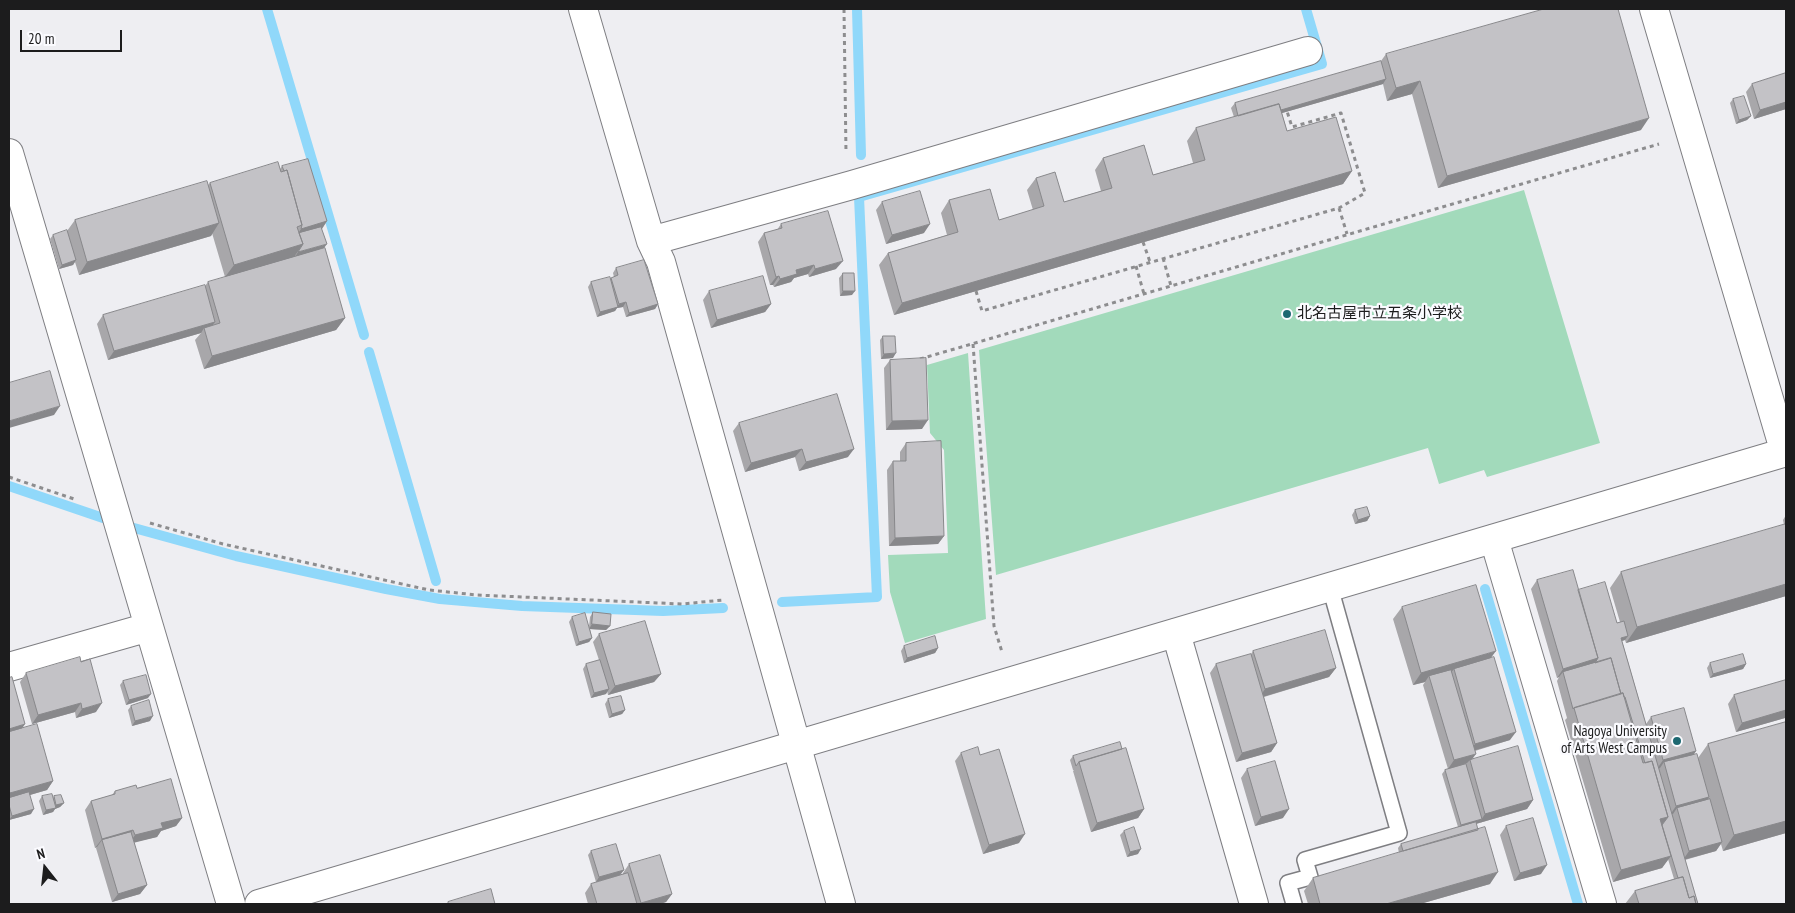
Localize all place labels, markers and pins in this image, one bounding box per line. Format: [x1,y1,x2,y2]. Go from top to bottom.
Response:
place label: 北名古屋市立五条小学校 [1297,305,1462,323]
marker: 北名古屋市立五条小学校 [1281,308,1293,320]
place label: Nagoya University of Arts West Campus [1561,723,1667,758]
marker: Nagoya University of Arts West Campus [1671,735,1683,747]

